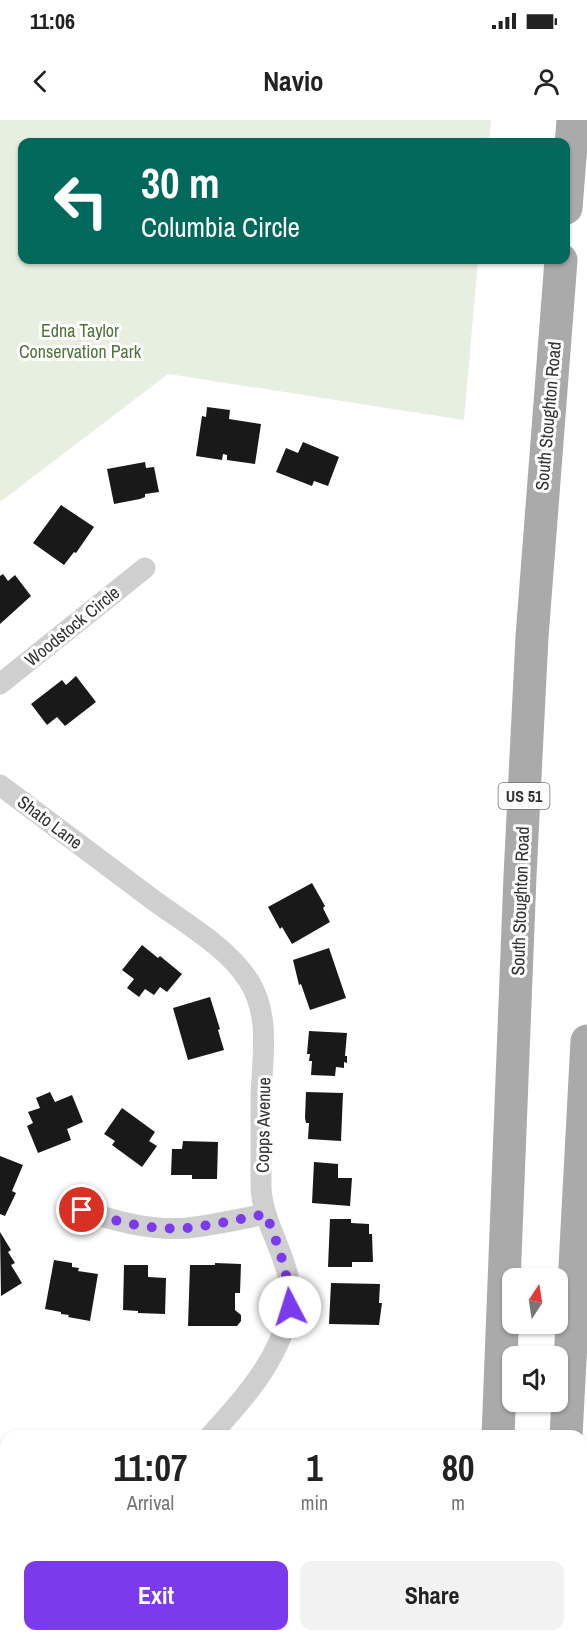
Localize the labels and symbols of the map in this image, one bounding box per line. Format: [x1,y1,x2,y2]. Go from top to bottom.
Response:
park label: Edna Taylor Conservation Park [19,318,142,364]
street label: South Stoughton Road [529,341,567,491]
street label: Woodstock Circle [19,580,125,672]
road number: US 51 [498,783,550,809]
street label: Shato Lane [12,789,88,855]
street label: South Stoughton Road [505,826,535,976]
street label: Copps Avenue [250,1077,276,1173]
pin [56,1184,107,1235]
north arrow [502,1268,568,1334]
position arrow [258,1275,322,1339]

